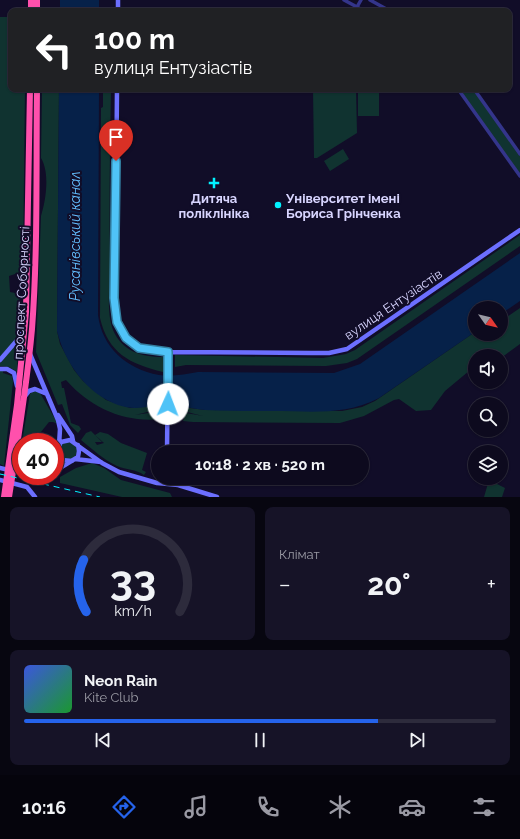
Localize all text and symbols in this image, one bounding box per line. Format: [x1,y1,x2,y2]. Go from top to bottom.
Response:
text: 100 m [94,23,175,56]
icon: left [28,24,80,76]
text: вулиця Ентузіастів [94,57,252,78]
pin [99,120,133,161]
icon: arrive [105,126,127,148]
water label: Русанівський канал [67,171,83,301]
marker: Дитяча поліклініка [208,177,220,189]
place label: Дитяча поліклініка [178,191,250,221]
place label: Університет імені Бориса Грінченка [285,191,401,221]
marker: Університет імені Бориса Грінченка [273,200,283,210]
street label: проспект Соборності [11,226,32,360]
street label: вулиця Ентузіастів [342,266,445,343]
north arrow [468,301,508,341]
map controls [468,301,508,485]
button: sound [468,349,508,389]
position arrow [147,383,189,425]
button: search [468,397,508,437]
speed limit sign: 40 [12,433,64,485]
button: layers [468,445,508,485]
text: 10:18 · 2 хв · 520 m [195,456,325,474]
text: Клімат [279,547,320,562]
text: 33 [109,555,156,604]
text: 20° [367,567,411,602]
text: − [279,571,291,597]
text: + [487,571,496,597]
text: km/h [114,602,151,618]
text: Neon Rain [84,672,157,690]
text: Kite Club [84,690,139,705]
icon: previous [92,729,114,751]
icon: pause [249,729,271,751]
icon: next [406,729,428,751]
icon: directions [110,793,138,821]
icon: music [182,793,210,821]
icon: phone [254,793,282,821]
icon: climate [326,793,354,821]
icon: car [398,793,426,821]
icon: filters [470,793,498,821]
text: 10:16 [22,797,66,818]

